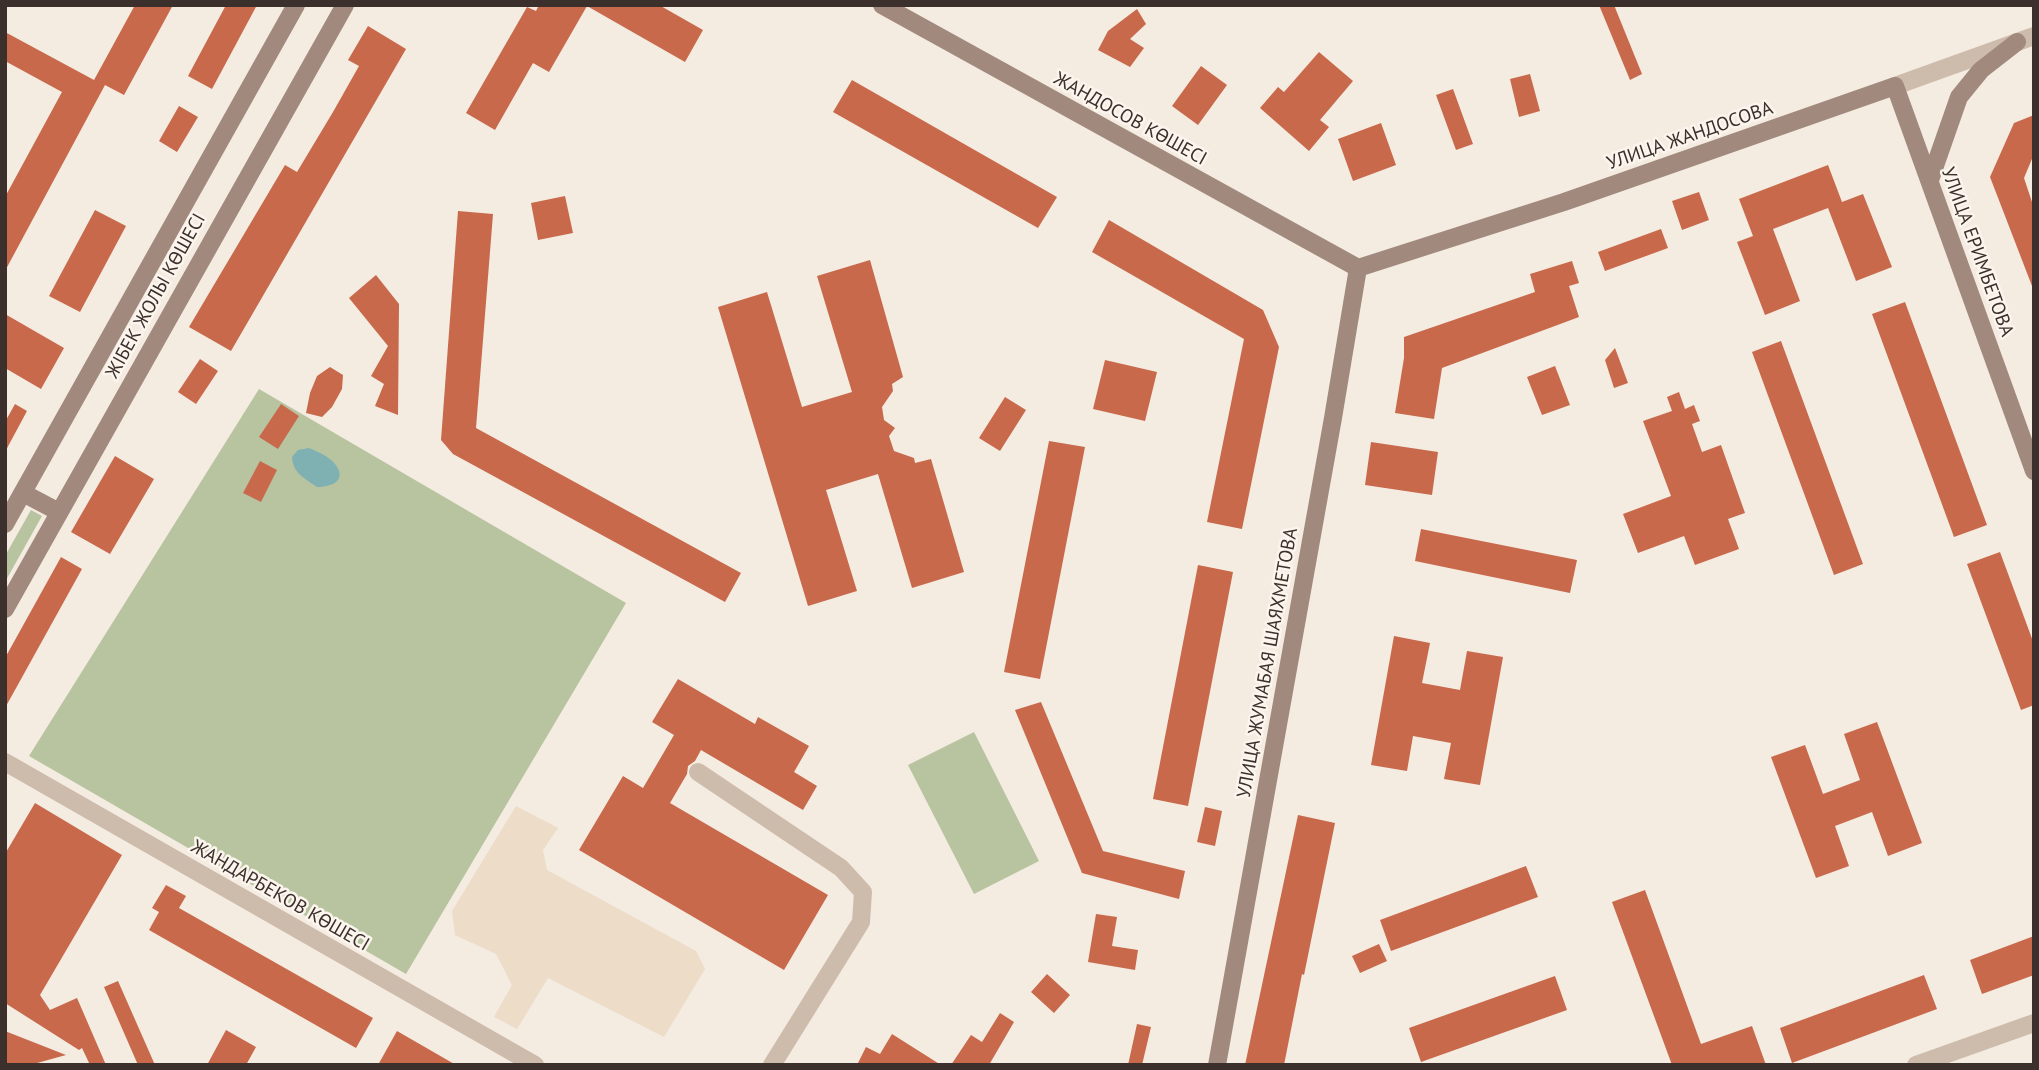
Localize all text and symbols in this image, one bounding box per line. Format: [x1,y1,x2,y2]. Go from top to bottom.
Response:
street label: ЖАНДОСОВ КӨШЕСІ [1050,67,1210,171]
street label: УЛИЦА ЖАНДОСОВА [1604,97,1776,175]
street label: УЛИЦА ЕРИМБЕТОВА [1936,164,2018,340]
street label: ЖІБЕК ЖОЛЫ КӨШЕСІ [101,210,211,382]
street label: УЛИЦА ЖУМАБАЯ ШАЯХМЕТОВА [1233,526,1303,800]
street label: ЖАНДАРБЕКОВ КӨШЕСІ [187,836,373,956]

